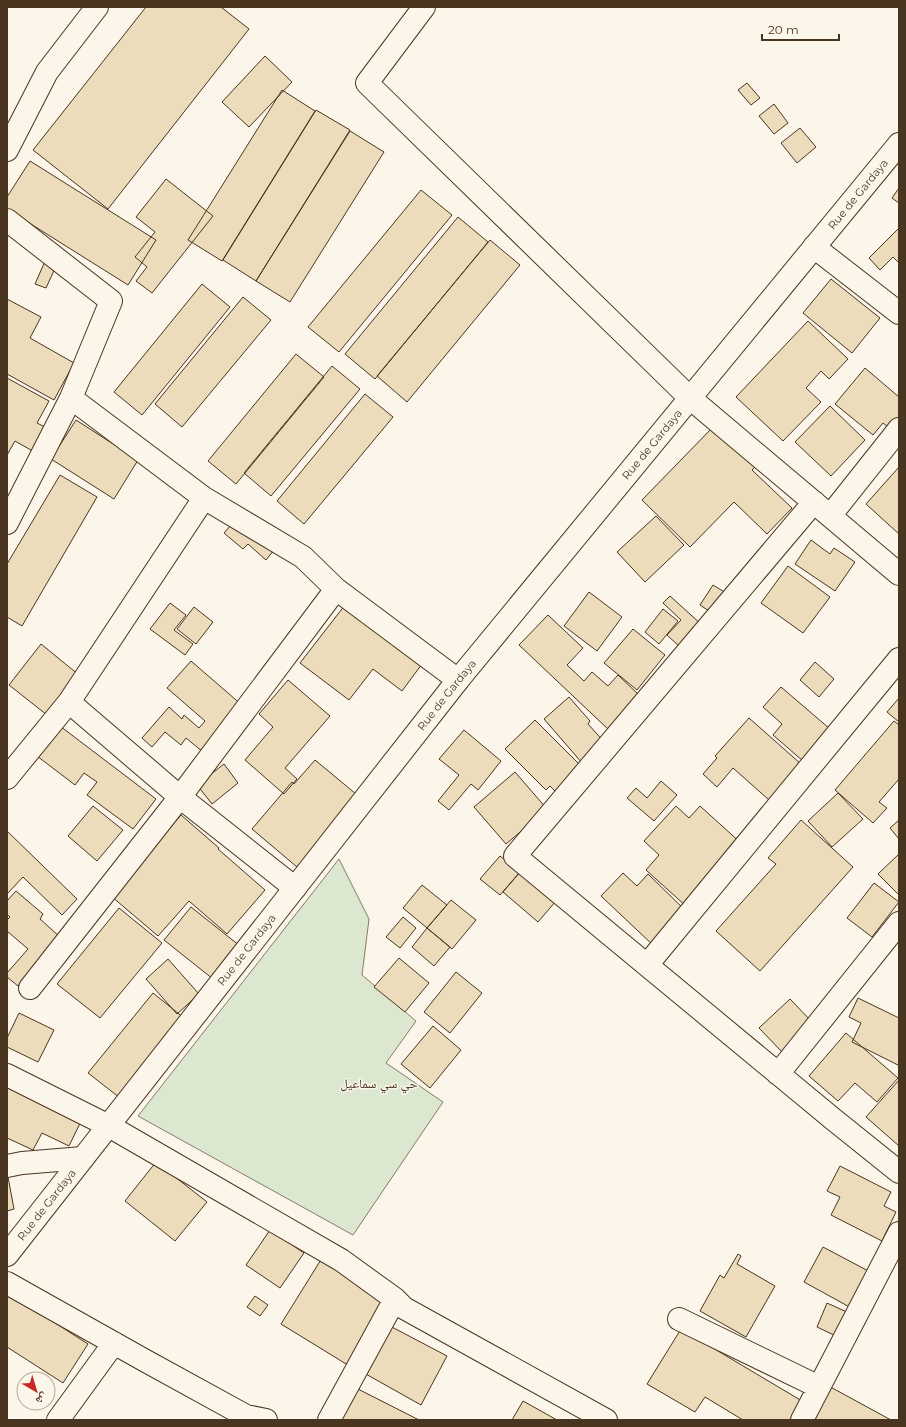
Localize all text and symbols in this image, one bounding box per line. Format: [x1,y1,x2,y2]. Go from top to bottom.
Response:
scale bar [762,16,839,42]
text: 20 m [768,22,799,37]
street label: Rue de Gardaya [825,156,891,232]
street label: Rue de Gardaya [619,406,685,482]
street label: Rue de Gardaya [414,656,479,733]
street label: Rue de Gardaya [214,911,279,988]
district label: حي سي سماعيل [340,1075,418,1094]
street label: Rue de Gardaya [14,1166,79,1243]
north arrow [16,1371,56,1411]
text: ش [32,1389,51,1408]

